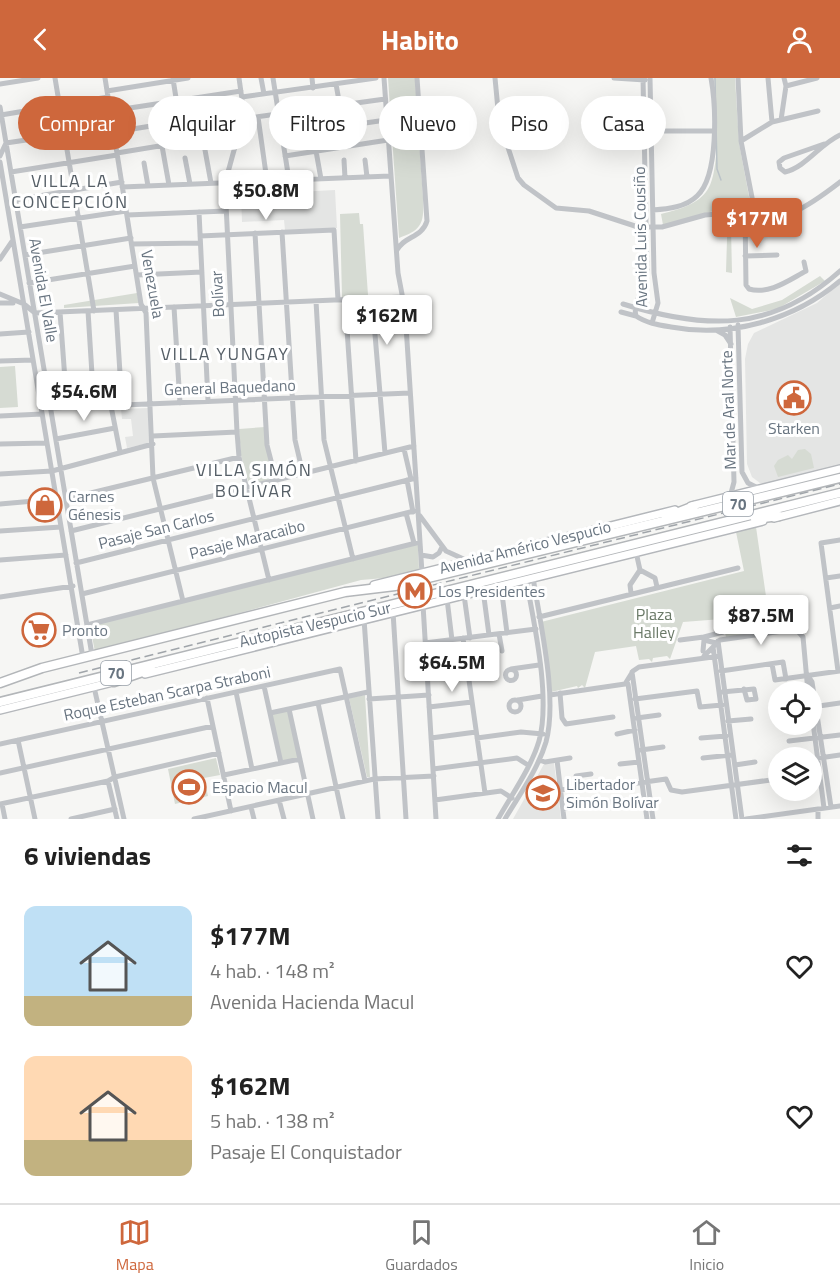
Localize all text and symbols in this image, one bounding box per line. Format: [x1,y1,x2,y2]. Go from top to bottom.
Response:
text: Habito [381,19,459,60]
icon: back [24,23,57,56]
icon: person [783,23,816,56]
chip: Comprar [18,96,136,150]
chip: Alquilar [148,96,257,150]
chip: Filtros [269,96,367,150]
chip: Nuevo [379,96,477,150]
chip: Piso [489,96,569,150]
chip: Casa [581,96,666,150]
street label: Avenida Luis Cousiño [627,166,653,308]
district label: VILLA LA CONCEPCIÓN [11,167,129,215]
pin: $50.8M [217,170,315,221]
text: $50.8M [232,174,300,205]
pin: $177M [715,198,799,249]
text: $177M [726,202,788,233]
street label: Avenida El Valle [23,236,65,344]
street label: Venezuela [135,248,171,320]
street label: Bolívar [204,270,230,318]
pin: $162M [345,295,429,346]
text: $162M [356,299,418,330]
district label: VILLA YUNGAY [161,340,289,367]
street label: Mar de Aral Norte [714,350,742,470]
pin: $54.6M [35,371,133,422]
street label: General Baquedano [164,373,296,401]
text: $54.6M [50,375,118,406]
public building icon: Starken [776,380,812,416]
place label: Starken [768,416,820,440]
district label: VILLA SIMÓN BOLÍVAR [196,456,312,504]
place label: Carnes Génesis [68,484,121,526]
shop icon: Carnes Génesis [27,487,63,523]
road number: 70 [723,492,753,516]
street label: Pasaje San Carlos [96,503,216,555]
street label: Pasaje Maracaibo [187,513,307,565]
street label: Avenida Américo Vespucio [437,514,613,580]
metro station icon: Los Presidentes [397,573,433,609]
place label: Los Presidentes [438,579,545,603]
street label: Autopista Vespucio Sur [237,595,394,653]
pin: $87.5M [712,595,810,646]
text: $87.5M [727,599,795,630]
park label: Plaza Halley [633,602,675,644]
supermarket icon: Pronto [21,612,57,648]
place label: Pronto [62,618,108,642]
pin: $64.5M [403,642,501,693]
text: $64.5M [418,646,486,677]
street label: Roque Esteban Scarpa Straboni [61,659,273,727]
road number: 70 [101,661,131,685]
map controls [768,681,822,801]
button: locate [768,681,822,735]
button: layers [768,747,822,801]
sports icon: Espacio Macul [171,769,207,805]
place label: Libertador Simón Bolívar [566,772,659,814]
place label: Espacio Macul [212,775,308,799]
school or university icon: Libertador Simón Bolívar [525,775,561,811]
text: 6 viviendas [24,836,151,875]
icon: filters [783,839,816,872]
text: $177M [210,916,291,955]
icon: home [72,930,144,1002]
icon: heart [783,950,816,983]
text: 4 hab. · 148 m² [210,955,335,986]
text: Avenida Hacienda Macul [210,986,414,1017]
text: $162M [210,1066,291,1105]
icon: home [72,1080,144,1152]
icon: heart [783,1100,816,1133]
text: 5 hab. · 138 m² [210,1105,335,1136]
text: Pasaje El Conquistador [210,1136,402,1167]
tab: Mapa [116,1216,154,1276]
tab: Guardados [385,1216,458,1276]
tab: Inicio [689,1216,724,1276]

